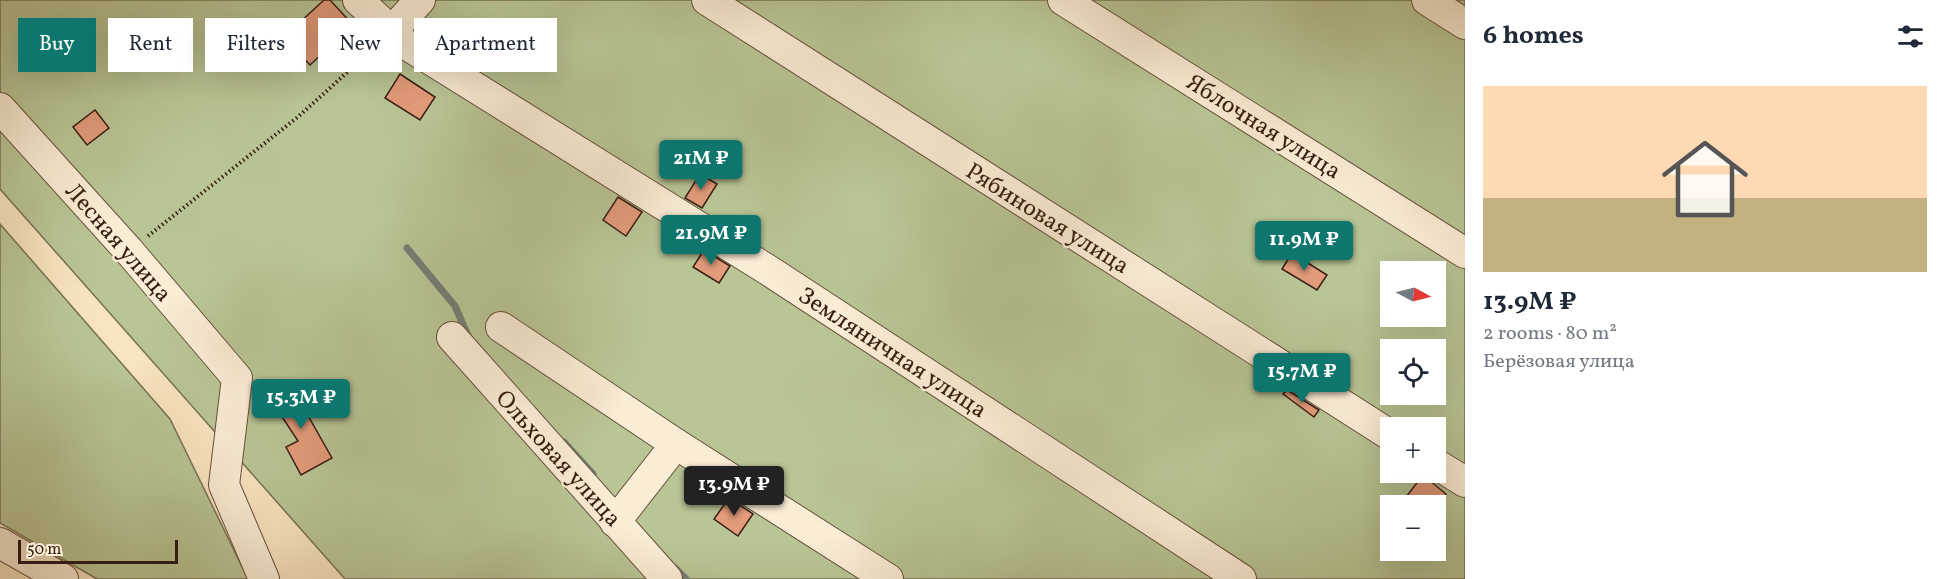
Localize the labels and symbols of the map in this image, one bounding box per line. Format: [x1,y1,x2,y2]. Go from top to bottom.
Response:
street label: Яблочная улица [1179,66,1347,189]
pin: 21M ₽ [659,140,743,191]
street label: Рябиновая улица [958,156,1135,284]
street label: Лесная улица [56,176,179,310]
pin: 21.9M ₽ [656,215,766,266]
pin: 11.9M ₽ [1249,221,1359,272]
north arrow [1380,261,1446,327]
street label: Земляничная улица [791,280,993,428]
pin: 15.7M ₽ [1247,353,1357,404]
pin: 15.3M ₽ [246,379,356,430]
street label: Ольховая улица [487,383,628,536]
pin: 13.9M ₽ [679,466,789,517]
scale bar [18,537,178,564]

